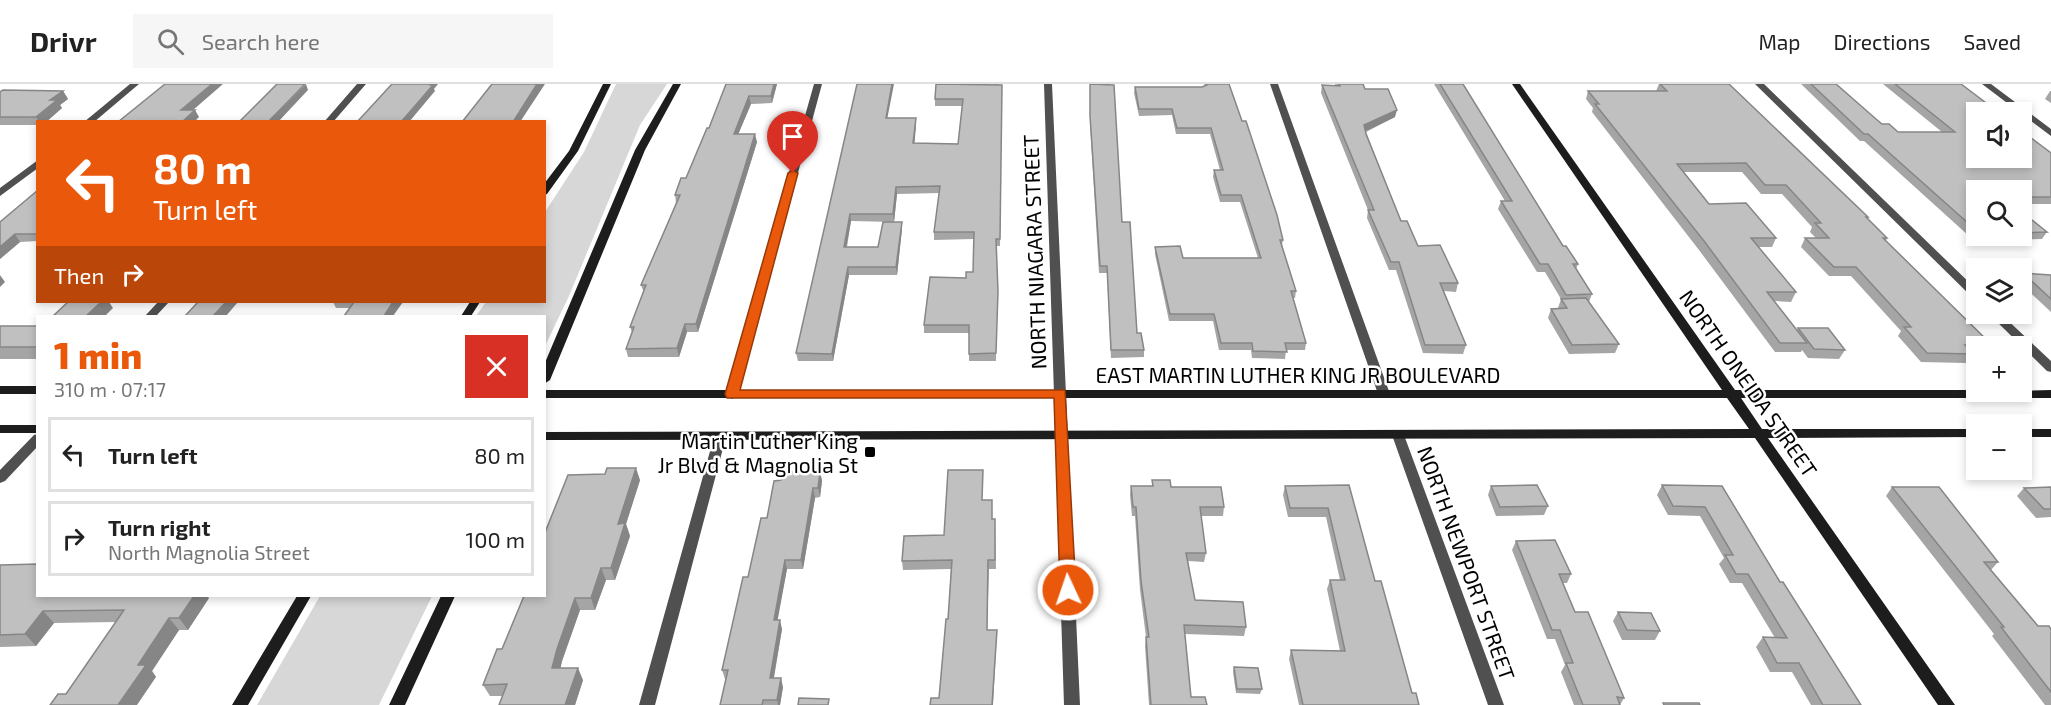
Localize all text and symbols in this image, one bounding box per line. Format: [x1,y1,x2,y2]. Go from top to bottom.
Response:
search box [133,14,553,68]
text: Drivr [30,24,97,58]
icon: search [154,25,187,58]
text: Search here [202,28,320,54]
text: Map [1758,29,1801,54]
text: Directions [1834,29,1930,54]
text: Saved [1963,29,2021,54]
map controls [1966,102,2032,480]
button: sound [1966,102,2032,168]
pin [767,111,818,173]
icon: arrive [776,120,809,153]
street label: NORTH NIAGARA STREET [1017,134,1051,370]
text: 80 m [153,142,252,192]
icon: left [54,144,132,222]
button: search [1966,180,2032,246]
text: Turn left [153,193,257,225]
icon: right [116,258,149,291]
button: layers [1966,258,2032,324]
text: Then [54,262,104,288]
street label: NORTH ONEIDA STREET [1675,285,1823,481]
text: 1 min [54,333,142,376]
button: close [465,335,528,398]
button: + [1966,336,2032,402]
street label: EAST MARTIN LUTHER KING JR BOULEVARD [1095,362,1501,387]
text: 310 m · 07:17 [54,377,166,401]
button: − [1966,414,2032,480]
place label: Martin Luther King Jr Blvd & Magnolia St [658,428,858,477]
icon: left [57,438,90,471]
text: Turn left [108,442,197,468]
text: 80 m [474,442,525,468]
street label: NORTH NEWPORT STREET [1413,443,1521,683]
marker: Martin Luther King Jr Blvd & Magnolia St [863,445,877,459]
text: Turn right [108,514,210,540]
icon: right [57,522,90,555]
text: 100 m [466,526,525,552]
text: North Magnolia Street [108,540,310,564]
position arrow [1036,558,1100,622]

